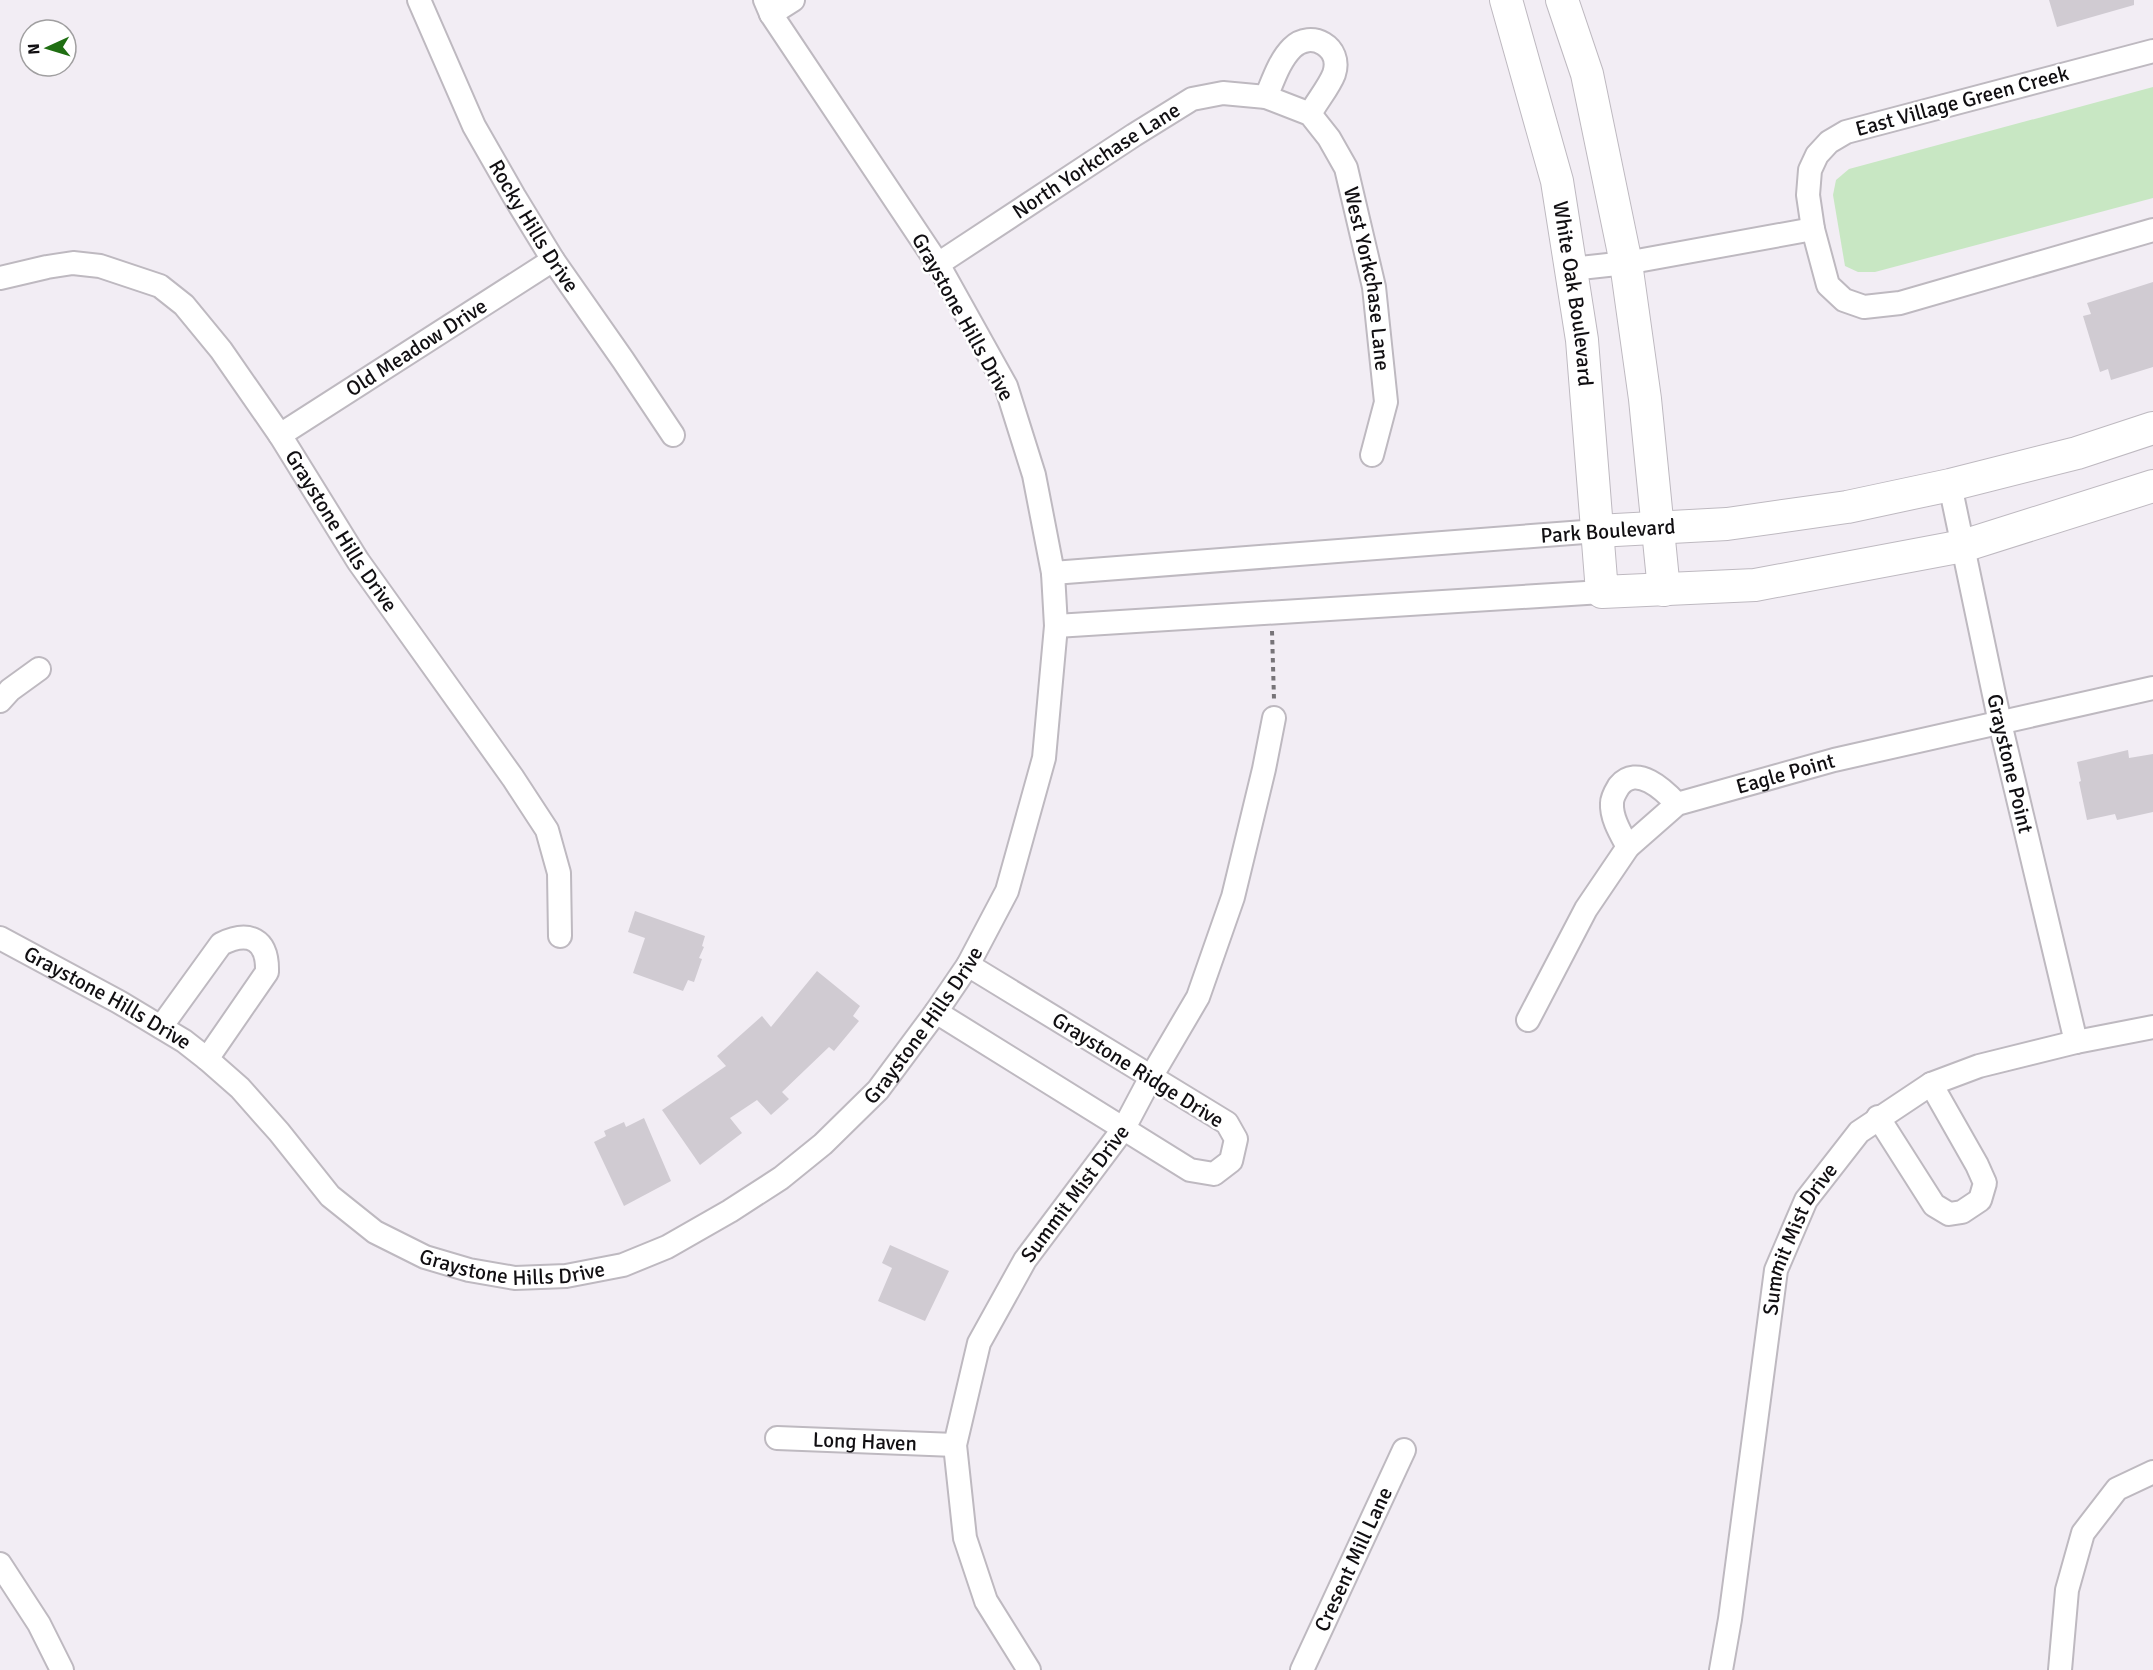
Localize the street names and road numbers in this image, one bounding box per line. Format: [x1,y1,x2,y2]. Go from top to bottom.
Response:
street label: East Village Green Creek [1853,60,2072,142]
street label: North Yorkchase Lane [1007,97,1185,224]
street label: Rocky Hills Drive [483,155,585,297]
street label: West Yorkchase Lane [1338,184,1396,372]
street label: White Oak Boulevard [1547,199,1599,387]
street label: Graystone Hills Drive [906,229,1020,405]
street label: Old Meadow Drive [341,293,492,402]
street label: Graystone Hills Drive [279,445,403,617]
street label: Park Boulevard [1540,513,1676,549]
street label: Graystone Point [1981,692,2039,836]
street label: Eagle Point [1733,747,1838,800]
street label: Graystone Hills Drive [19,940,197,1055]
street label: Graystone Hills Drive [858,942,988,1110]
street label: Graystone Ridge Drive [1047,1007,1229,1133]
street label: Summit Mist Drive [1015,1120,1135,1267]
street label: Summit Mist Drive [1757,1158,1843,1317]
street label: Graystone Hills Drive [416,1243,607,1291]
street label: Long Haven [812,1426,918,1456]
street label: Cresent Mill Lane [1309,1483,1398,1636]

